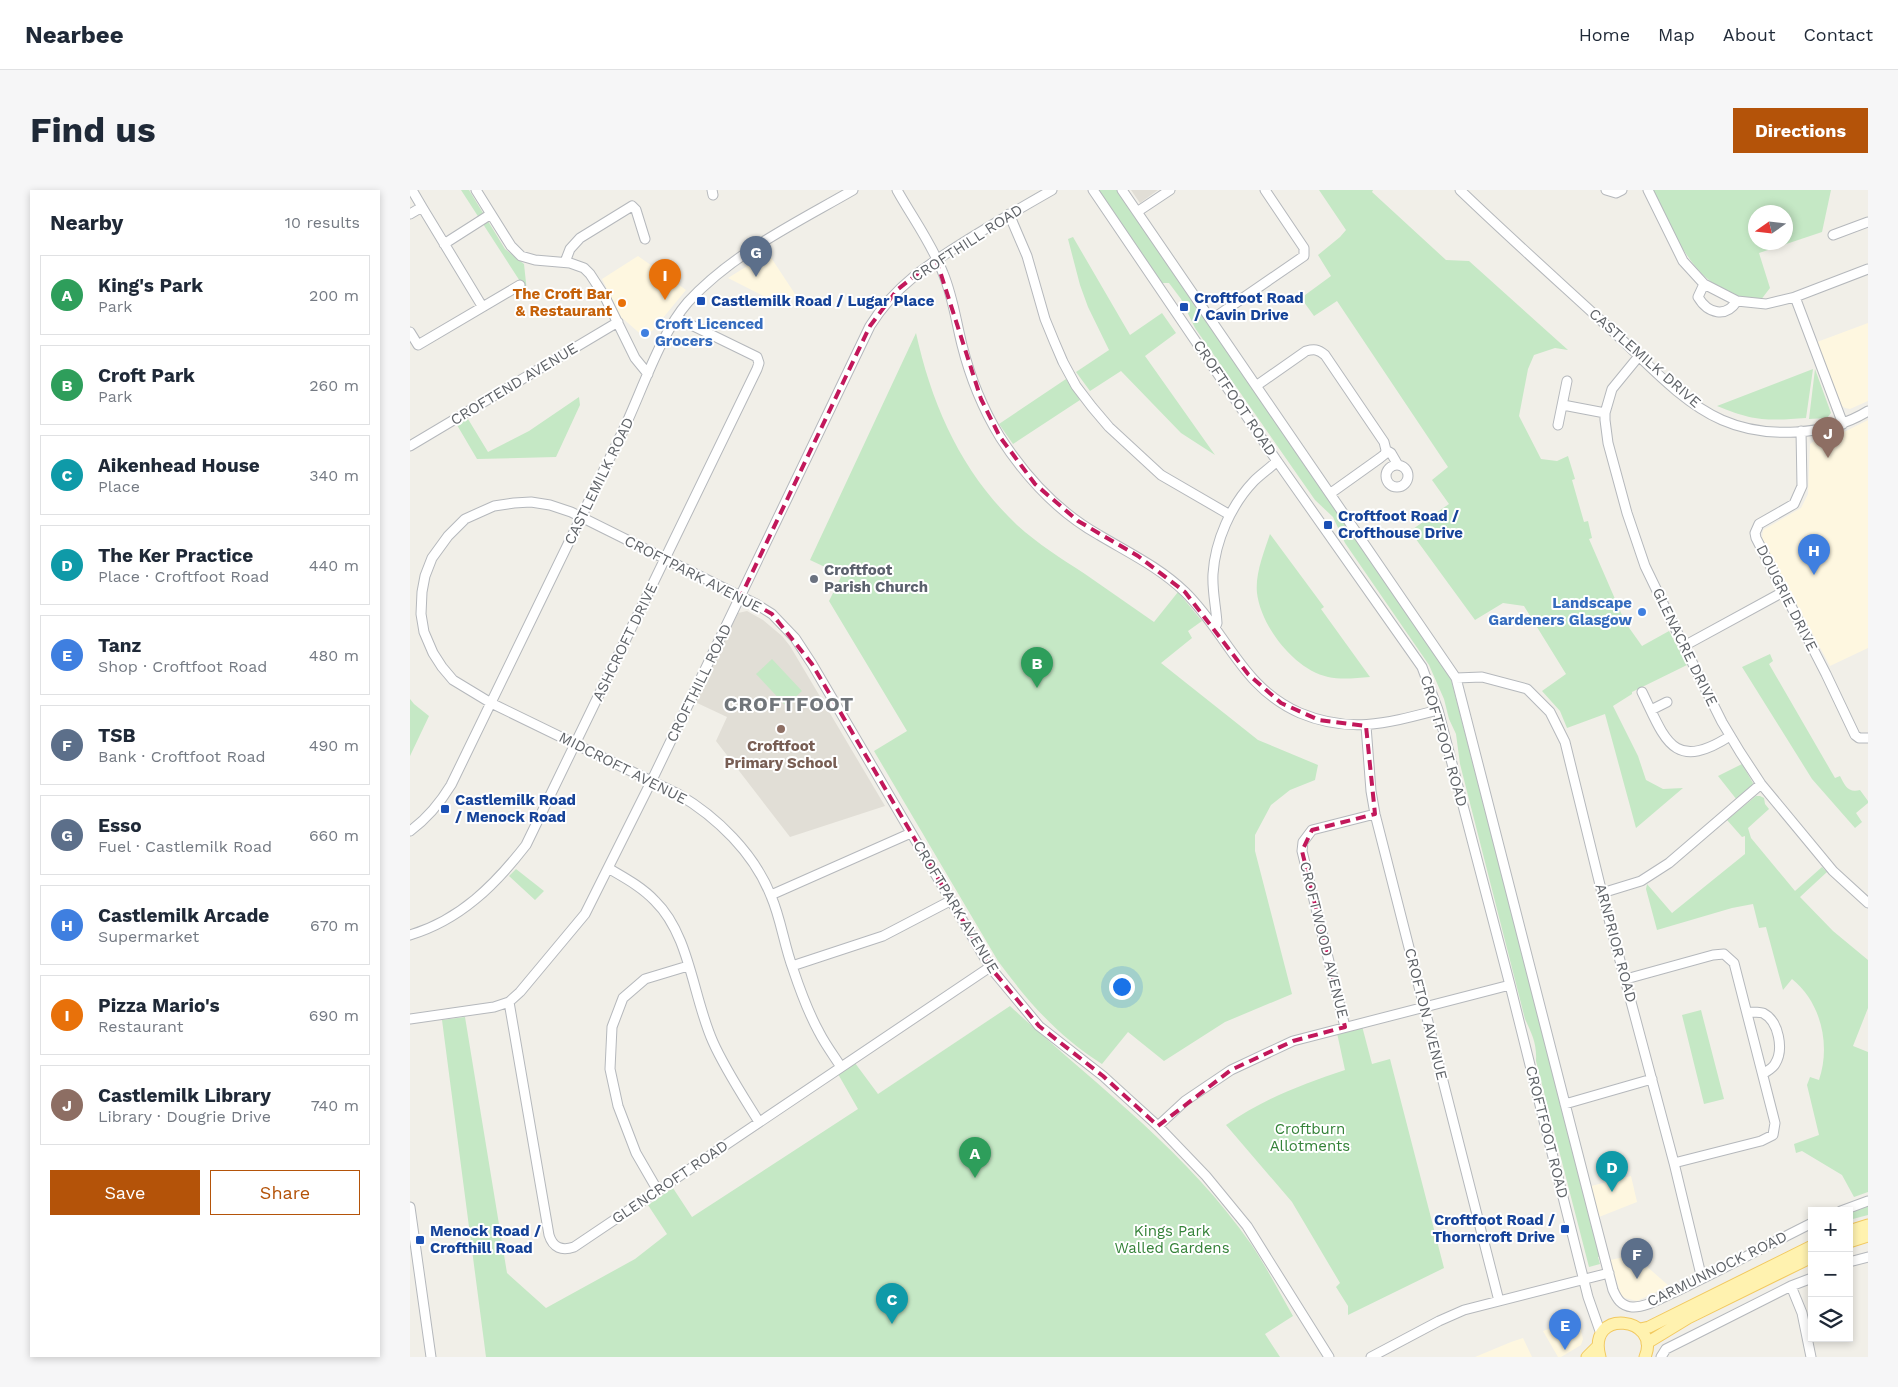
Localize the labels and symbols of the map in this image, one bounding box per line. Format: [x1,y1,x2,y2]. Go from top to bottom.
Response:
street label: CROFTHILL ROAD [908,200,1026,286]
north arrow [1748,205,1793,250]
pin: G [740,236,772,277]
pin: I [649,259,681,300]
place label: The Croft Bar & Restaurant [513,285,613,320]
place label: Croftfoot Road / Cavin Drive [1194,289,1304,324]
place label: Castlemilk Road / Lugar Place [711,292,935,310]
marker: Castlemilk Road / Lugar Place [695,295,707,307]
marker: The Croft Bar & Restaurant [616,297,628,309]
marker: Croftfoot Road / Cavin Drive [1178,301,1190,313]
street label: CASTLEMILK DRIVE [1585,305,1705,411]
place label: Croft Licenced Grocers [655,315,764,350]
marker: Croft Licenced Grocers [639,327,651,339]
street label: CROFTFOOT ROAD [1190,337,1280,459]
street label: CROFTEND AVENUE [447,339,581,429]
street label: CASTLEMILK ROAD [560,414,638,548]
pin: J [1812,417,1844,458]
place label: Croftfoot Road / Crofthouse Drive [1338,507,1463,542]
marker: Croftfoot Road / Crofthouse Drive [1322,519,1334,531]
street label: CROFTPARK AVENUE [621,532,765,616]
pin: H [1798,534,1830,575]
street label: DOUGRIE DRIVE [1752,542,1822,654]
place label: Croftfoot Parish Church [824,561,928,596]
marker: Croftfoot Parish Church [808,573,820,585]
street label: ASHCROFT DRIVE [589,580,661,704]
street label: GLENACRE DRIVE [1649,585,1721,709]
place label: Landscape Gardeners Glasgow [1488,594,1632,629]
marker: Landscape Gardeners Glasgow [1636,606,1648,618]
street label: CROFTHILL ROAD [663,621,735,745]
pin: B [1021,647,1053,688]
street label: CROFTFOOT ROAD [1417,673,1471,809]
district label: CROFTFOOT [724,692,854,716]
marker: Croftfoot Primary School [775,723,787,735]
street label: MIDCROFT AVENUE [556,728,690,808]
place label: Croftfoot Primary School [725,737,838,772]
place label: Castlemilk Road / Menock Road [455,791,576,826]
marker: Castlemilk Road / Menock Road [439,803,451,815]
street label: CROFTPARK AVENUE [909,837,1003,977]
street label: CROFTWOOD AVENUE [1296,860,1352,1020]
street label: ARNPRIOR ROAD [1591,882,1641,1004]
street label: CROFTON AVENUE [1401,946,1451,1082]
your location [1109,974,1135,1000]
street label: CROFTFOOT ROAD [1522,1064,1572,1200]
park label: Croftburn Allotments [1270,1120,1350,1155]
street label: GLENCROFT ROAD [609,1136,731,1228]
pin: A [959,1137,991,1178]
pin: D [1596,1151,1628,1192]
place label: Croftfoot Road / Thorncroft Drive [1432,1211,1555,1246]
place label: Menock Road / Crofthill Road [430,1222,541,1257]
park label: Kings Park Walled Gardens [1114,1222,1230,1257]
marker: Croftfoot Road / Thorncroft Drive [1559,1223,1571,1235]
street label: CARMUNNOCK ROAD [1644,1227,1790,1311]
marker: Menock Road / Crofthill Road [414,1234,426,1246]
pin: F [1621,1238,1653,1279]
pin: C [876,1283,908,1324]
pin: E [1549,1309,1581,1350]

